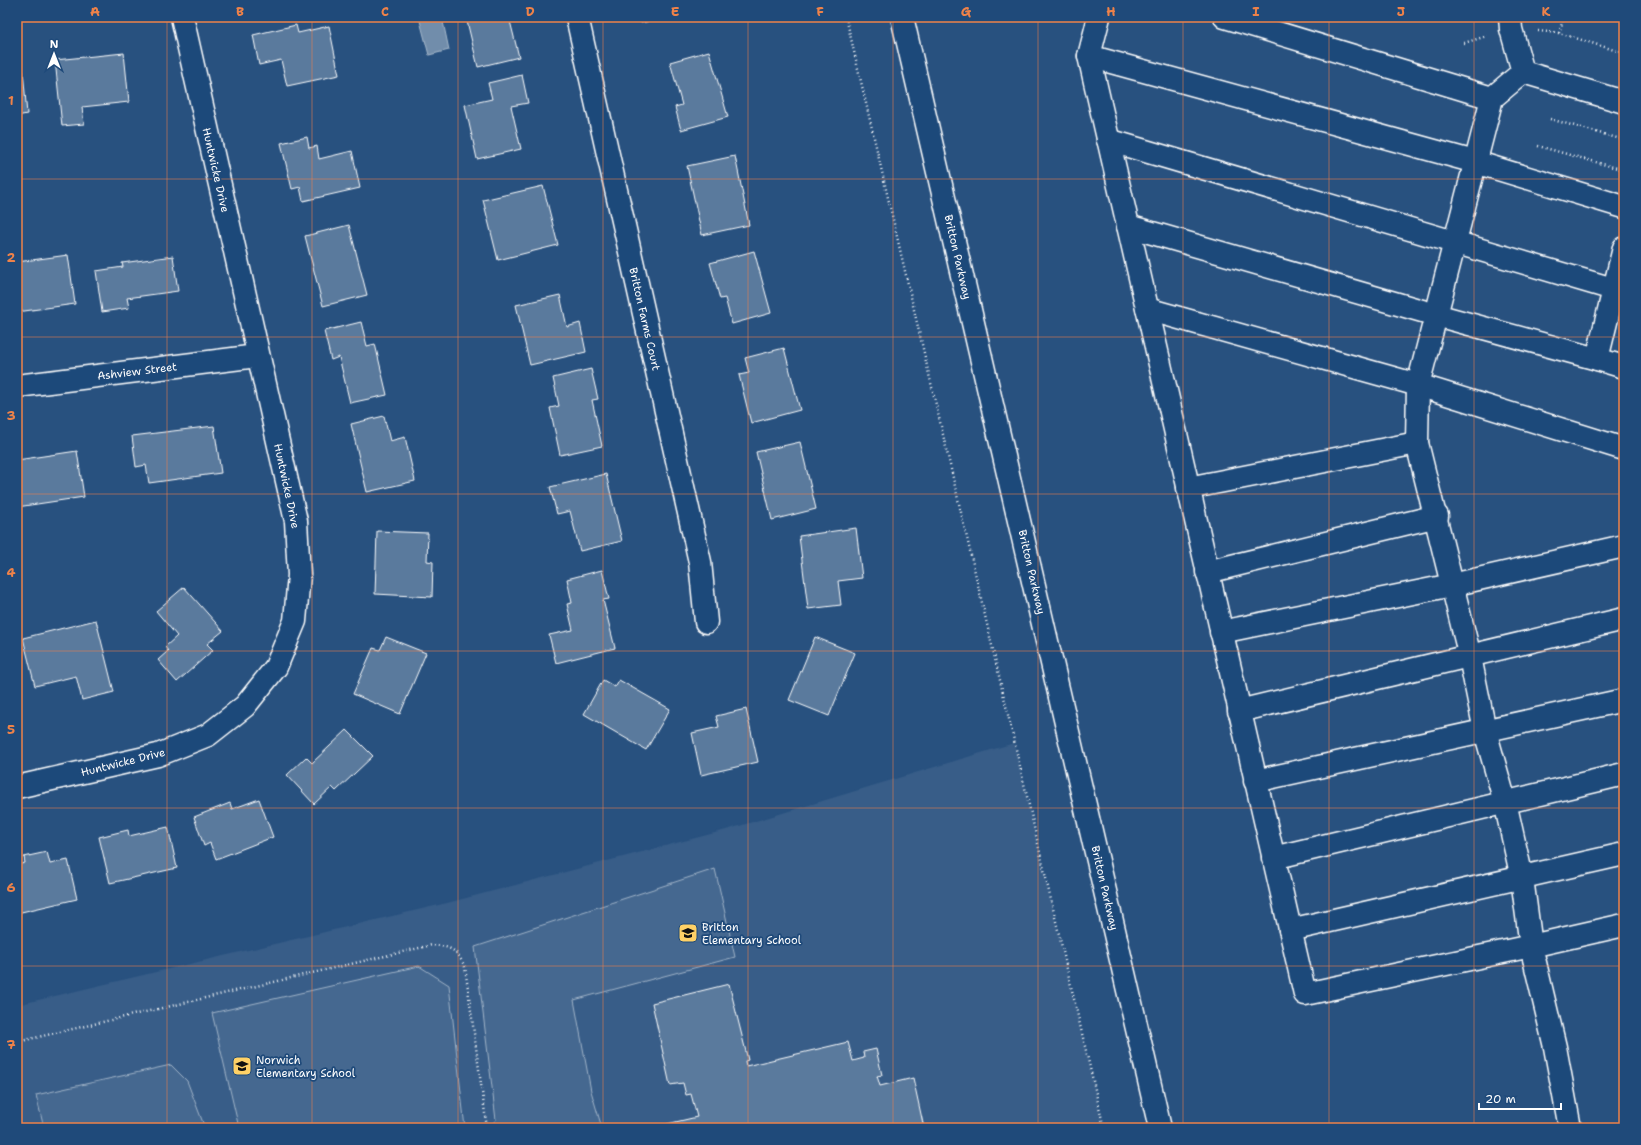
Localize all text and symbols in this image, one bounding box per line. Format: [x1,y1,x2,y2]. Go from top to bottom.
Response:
text: A [90,3,100,20]
text: B [236,3,244,20]
text: C [381,3,389,20]
text: D [525,3,535,20]
text: E [671,3,680,20]
text: F [816,3,824,20]
text: G [961,3,972,20]
text: H [1106,3,1116,20]
text: I [1252,3,1260,20]
text: J [1397,3,1405,20]
text: K [1542,3,1551,20]
north arrow [34,34,74,74]
text: N [50,37,59,52]
text: 1 [8,92,14,109]
street label: Huntwicke Drive [198,126,233,214]
street label: Britton Parkway [941,213,975,301]
text: 2 [6,249,16,266]
street label: Britton Farms Court [625,266,664,372]
street label: Ashview Street [96,359,178,384]
text: 3 [6,407,16,424]
street label: Huntwicke Drive [270,442,303,530]
street label: Britton Parkway [1015,528,1049,616]
text: 4 [6,564,16,581]
text: 5 [7,721,15,738]
street label: Huntwicke Drive [79,745,167,780]
street label: Britton Parkway [1088,844,1122,932]
text: 6 [6,879,16,896]
place label: Britton Elementary School [702,920,802,948]
school or university icon: Britton Elementary School [677,922,699,944]
text: 7 [6,1036,16,1053]
place label: Norwich Elementary School [256,1053,356,1081]
school or university icon: Norwich Elementary School [231,1055,253,1077]
scale bar [1479,1085,1561,1111]
text: 20 m [1485,1091,1516,1107]

